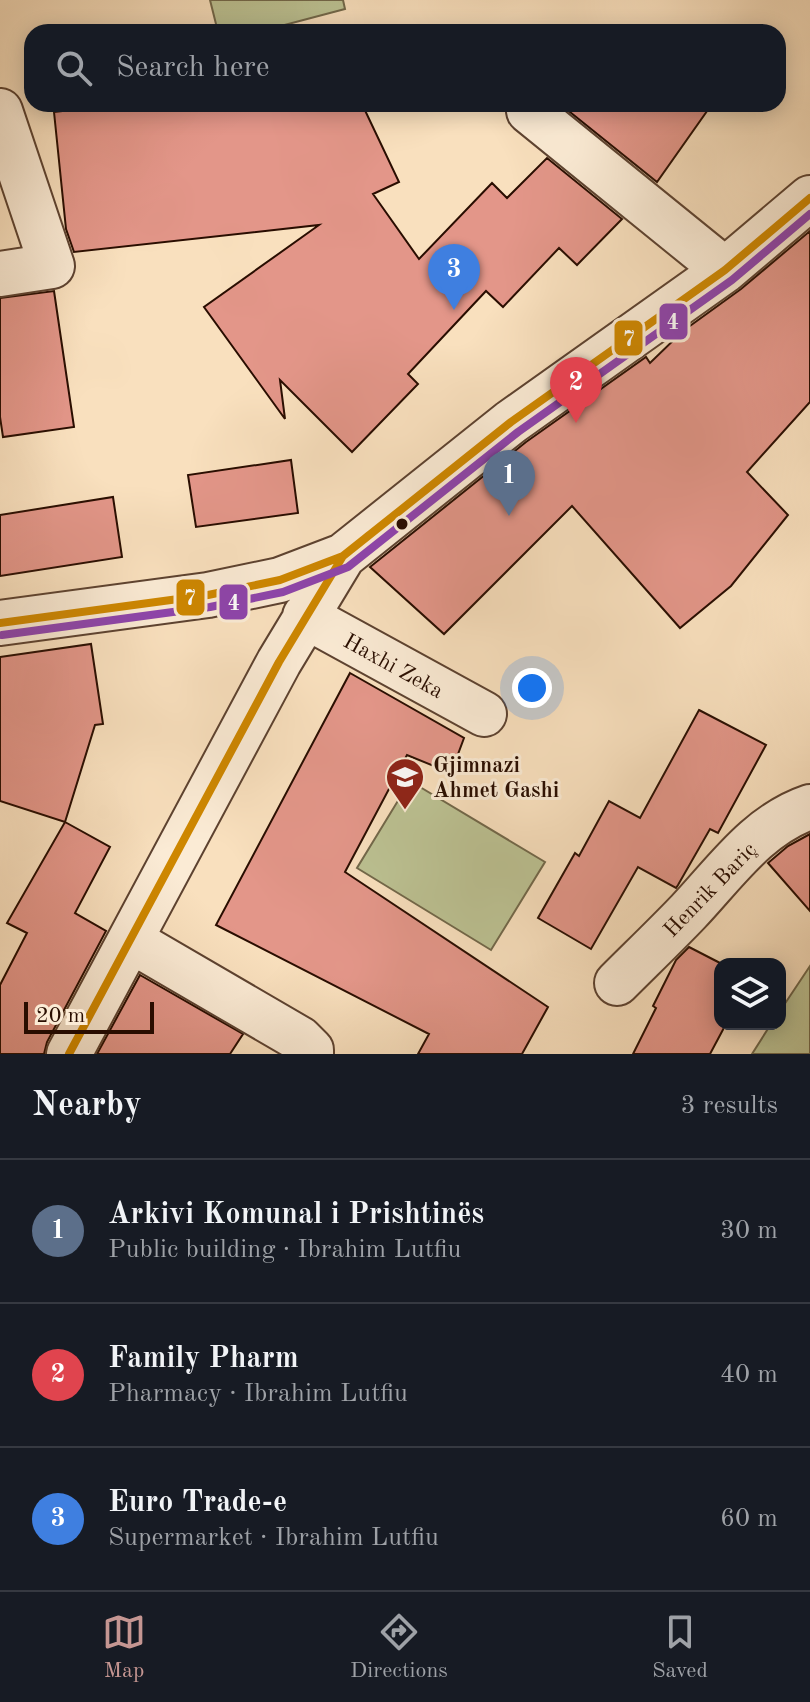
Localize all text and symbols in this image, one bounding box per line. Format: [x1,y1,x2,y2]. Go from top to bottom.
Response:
search box [24,24,786,112]
icon: search [52,46,96,90]
text: Search here [116,53,270,83]
pin: 3 [428,244,480,310]
line badge: 4 [658,302,689,341]
text: 4 [667,312,679,334]
line badge: 7 [613,319,644,357]
text: 7 [623,329,635,351]
pin: 2 [550,357,602,423]
pin: 1 [483,450,535,516]
unlabelled marker [394,516,410,532]
line badge: 7 [175,578,206,617]
line badge: 4 [218,583,249,621]
text: 7 [184,588,196,610]
text: 4 [228,593,240,615]
street label: Haxhi Zeka [339,630,447,703]
your location [512,668,552,708]
place label: Gjimnazi Ahmet Gashi [433,755,559,802]
school or university icon: Gjimnazi Ahmet Gashi [384,756,426,811]
street label: Henrik Bariç [660,839,761,942]
map controls [714,958,786,1030]
button: layers [714,958,786,1030]
scale bar [24,998,154,1034]
text: 20 m [36,1005,85,1027]
text: Nearby [32,1089,142,1123]
text: 3 results [680,1093,778,1119]
text: Arkivi Komunal i Prishtinës [108,1200,484,1230]
text: 1 [50,1218,66,1244]
text: 30 m [720,1218,778,1244]
text: Public building · Ibrahim Lutfiu [108,1237,462,1263]
text: Family Pharm [108,1344,299,1374]
text: 2 [50,1362,66,1388]
text: 40 m [720,1362,778,1388]
text: Pharmacy · Ibrahim Lutfiu [108,1381,408,1407]
text: Euro Trade-e [108,1488,287,1518]
text: 3 [50,1506,66,1532]
text: 60 m [720,1506,778,1532]
text: Supermarket · Ibrahim Lutfiu [108,1525,439,1551]
tab: Map [102,1610,146,1685]
tab: Directions [350,1610,448,1685]
tab: Saved [652,1610,708,1685]

